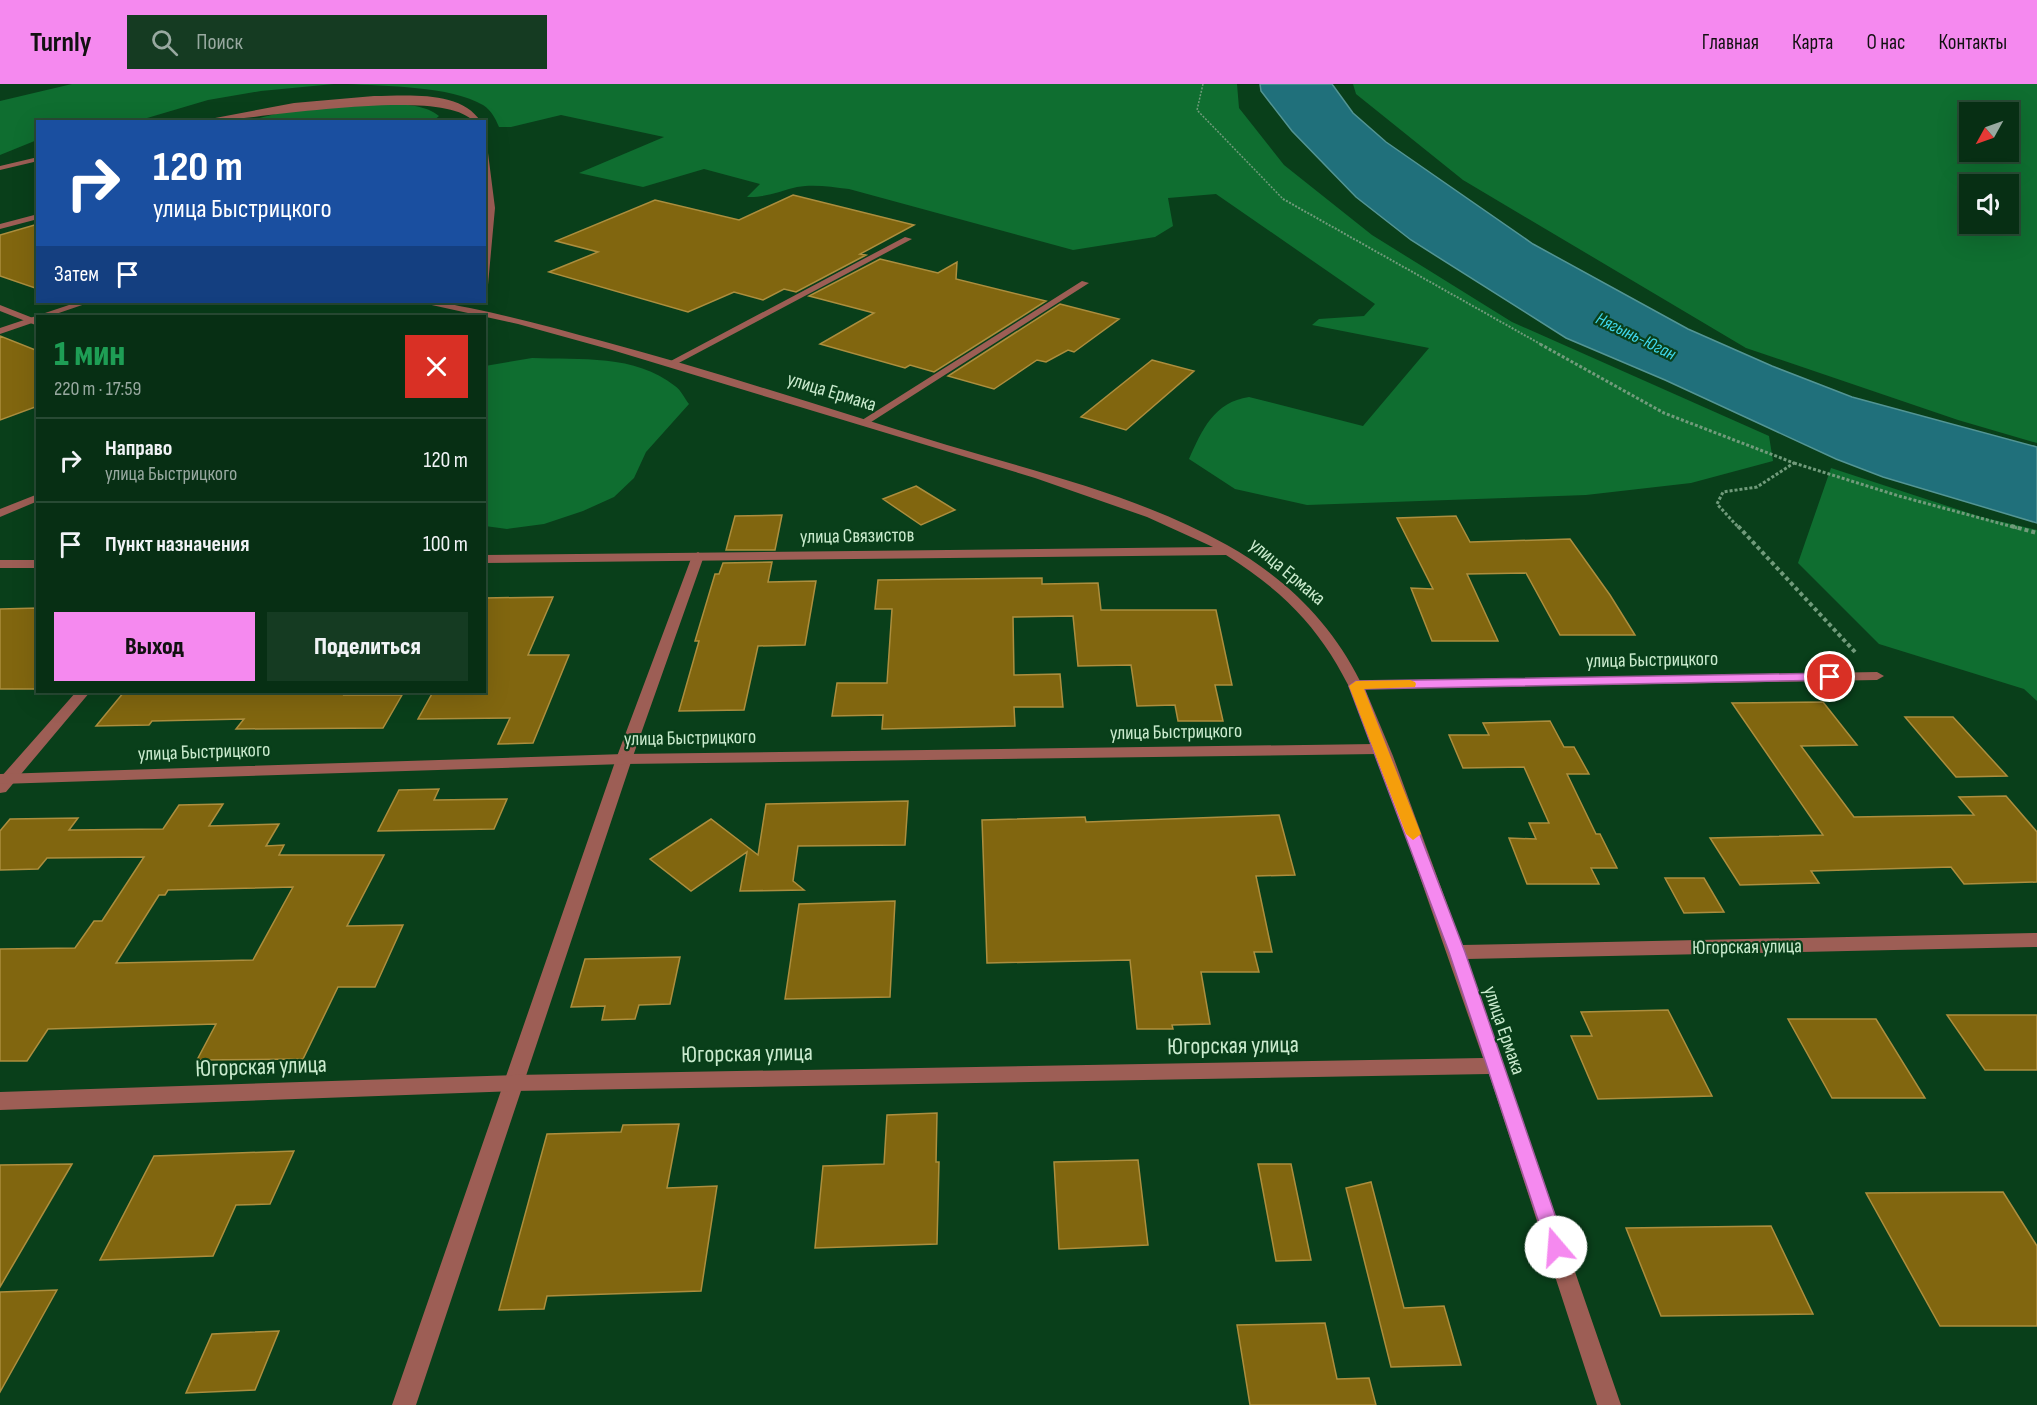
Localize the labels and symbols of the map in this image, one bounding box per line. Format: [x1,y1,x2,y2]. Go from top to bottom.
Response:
north arrow [1959,102,2019,162]
water label: Нягынь-Юган [1592,308,1680,365]
street label: улица Ермака [784,367,879,417]
street label: улица Связистов [800,523,914,549]
street label: улица Ермака [1244,533,1330,611]
street label: улица Быстрицкого [1586,647,1718,673]
pin [1804,651,1855,702]
street label: улица Быстрицкого [1110,719,1242,745]
street label: улица Быстрицкого [624,725,756,751]
street label: улица Быстрицкого [137,738,271,766]
street label: Югорская улица [1692,934,1802,960]
street label: улица Ермака [1478,983,1530,1078]
street label: Югорская улица [1167,1030,1299,1061]
street label: Югорская улица [681,1038,813,1069]
street label: Югорская улица [195,1050,327,1083]
position arrow [1524,1215,1588,1279]

